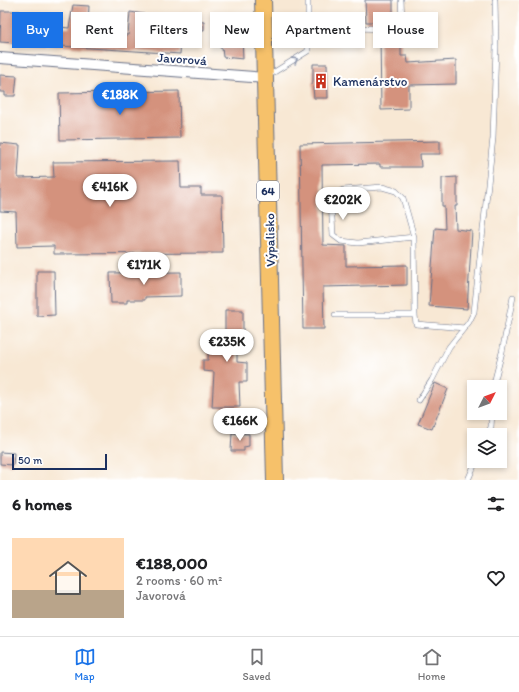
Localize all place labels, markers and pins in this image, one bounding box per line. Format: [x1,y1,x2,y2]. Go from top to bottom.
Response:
building icon: Kamenárstvo [312,72,330,90]
place label: Kamenárstvo [333,74,408,89]
pin: €188K [92,82,148,116]
pin: €416K [82,174,138,208]
pin: €202K [315,187,371,221]
pin: €171K [116,252,172,286]
pin: €235K [199,329,255,363]
pin: €166K [212,408,268,442]

